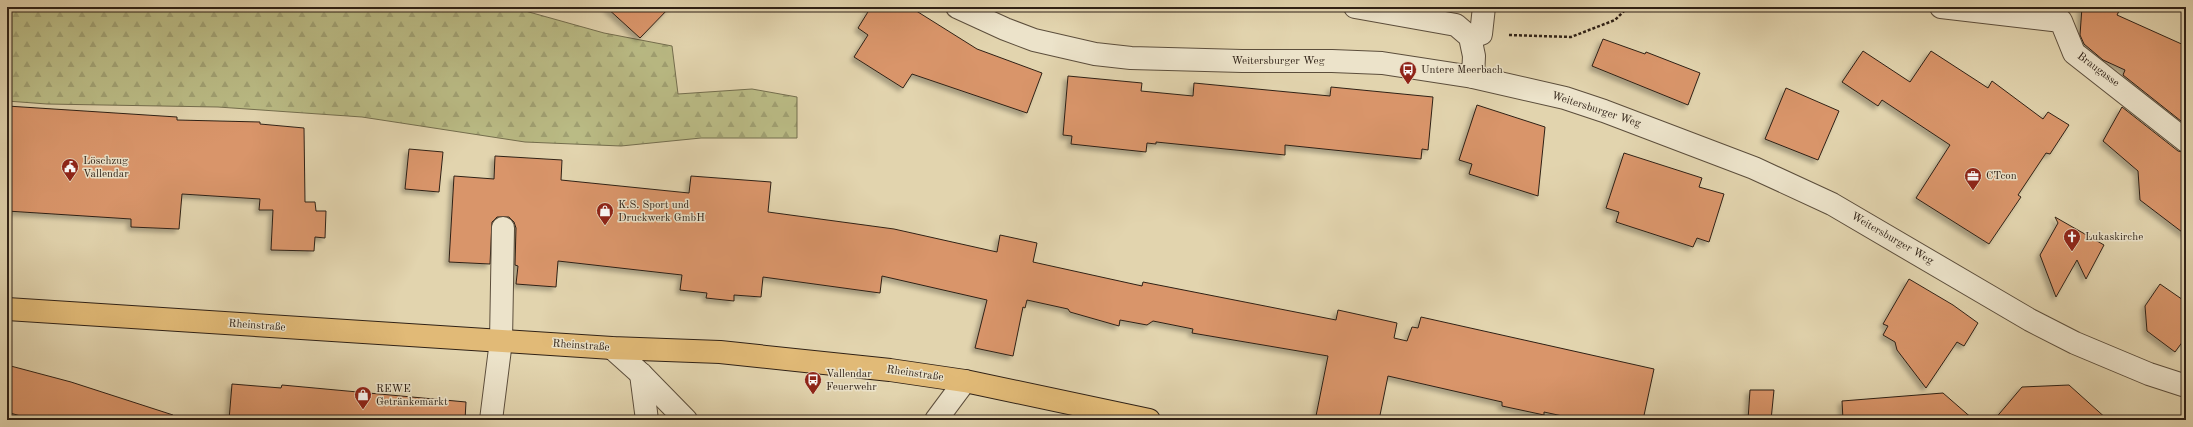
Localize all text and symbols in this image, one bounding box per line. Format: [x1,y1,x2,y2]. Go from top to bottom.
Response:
street label: Braugasse [2075,51,2121,89]
street label: Weitersburger Weg [1231,56,1325,67]
bus stop icon: Untere Meerbach [1398,60,1418,85]
place label: Untere Meerbach [1421,65,1503,76]
street label: Weitersburger Weg [1550,90,1642,130]
place label: Löschzug Vallendar [83,156,129,180]
public building icon: Löschzug Vallendar [60,157,80,182]
office icon: CTcon [1963,166,1983,191]
place label: CTcon [1986,171,2017,182]
place label: K.S. Sport und Druckwerk GmbH [618,200,705,224]
shop icon: K.S. Sport und Druckwerk GmbH [595,201,615,226]
street label: Weitersburger Weg [1849,211,1935,267]
church icon: Lukaskirche [2062,227,2082,252]
place label: Lukaskirche [2085,232,2143,243]
street label: Rheinstraße [228,319,286,333]
street label: Rheinstraße [552,339,610,353]
street label: Rheinstraße [886,365,944,383]
place label: Vallendar Feuerwehr [826,369,877,393]
bus stop icon: Vallendar Feuerwehr [803,370,823,395]
place label: REWE Getränkemarkt [376,384,448,408]
shop icon: REWE Getränkemarkt [353,385,373,410]

